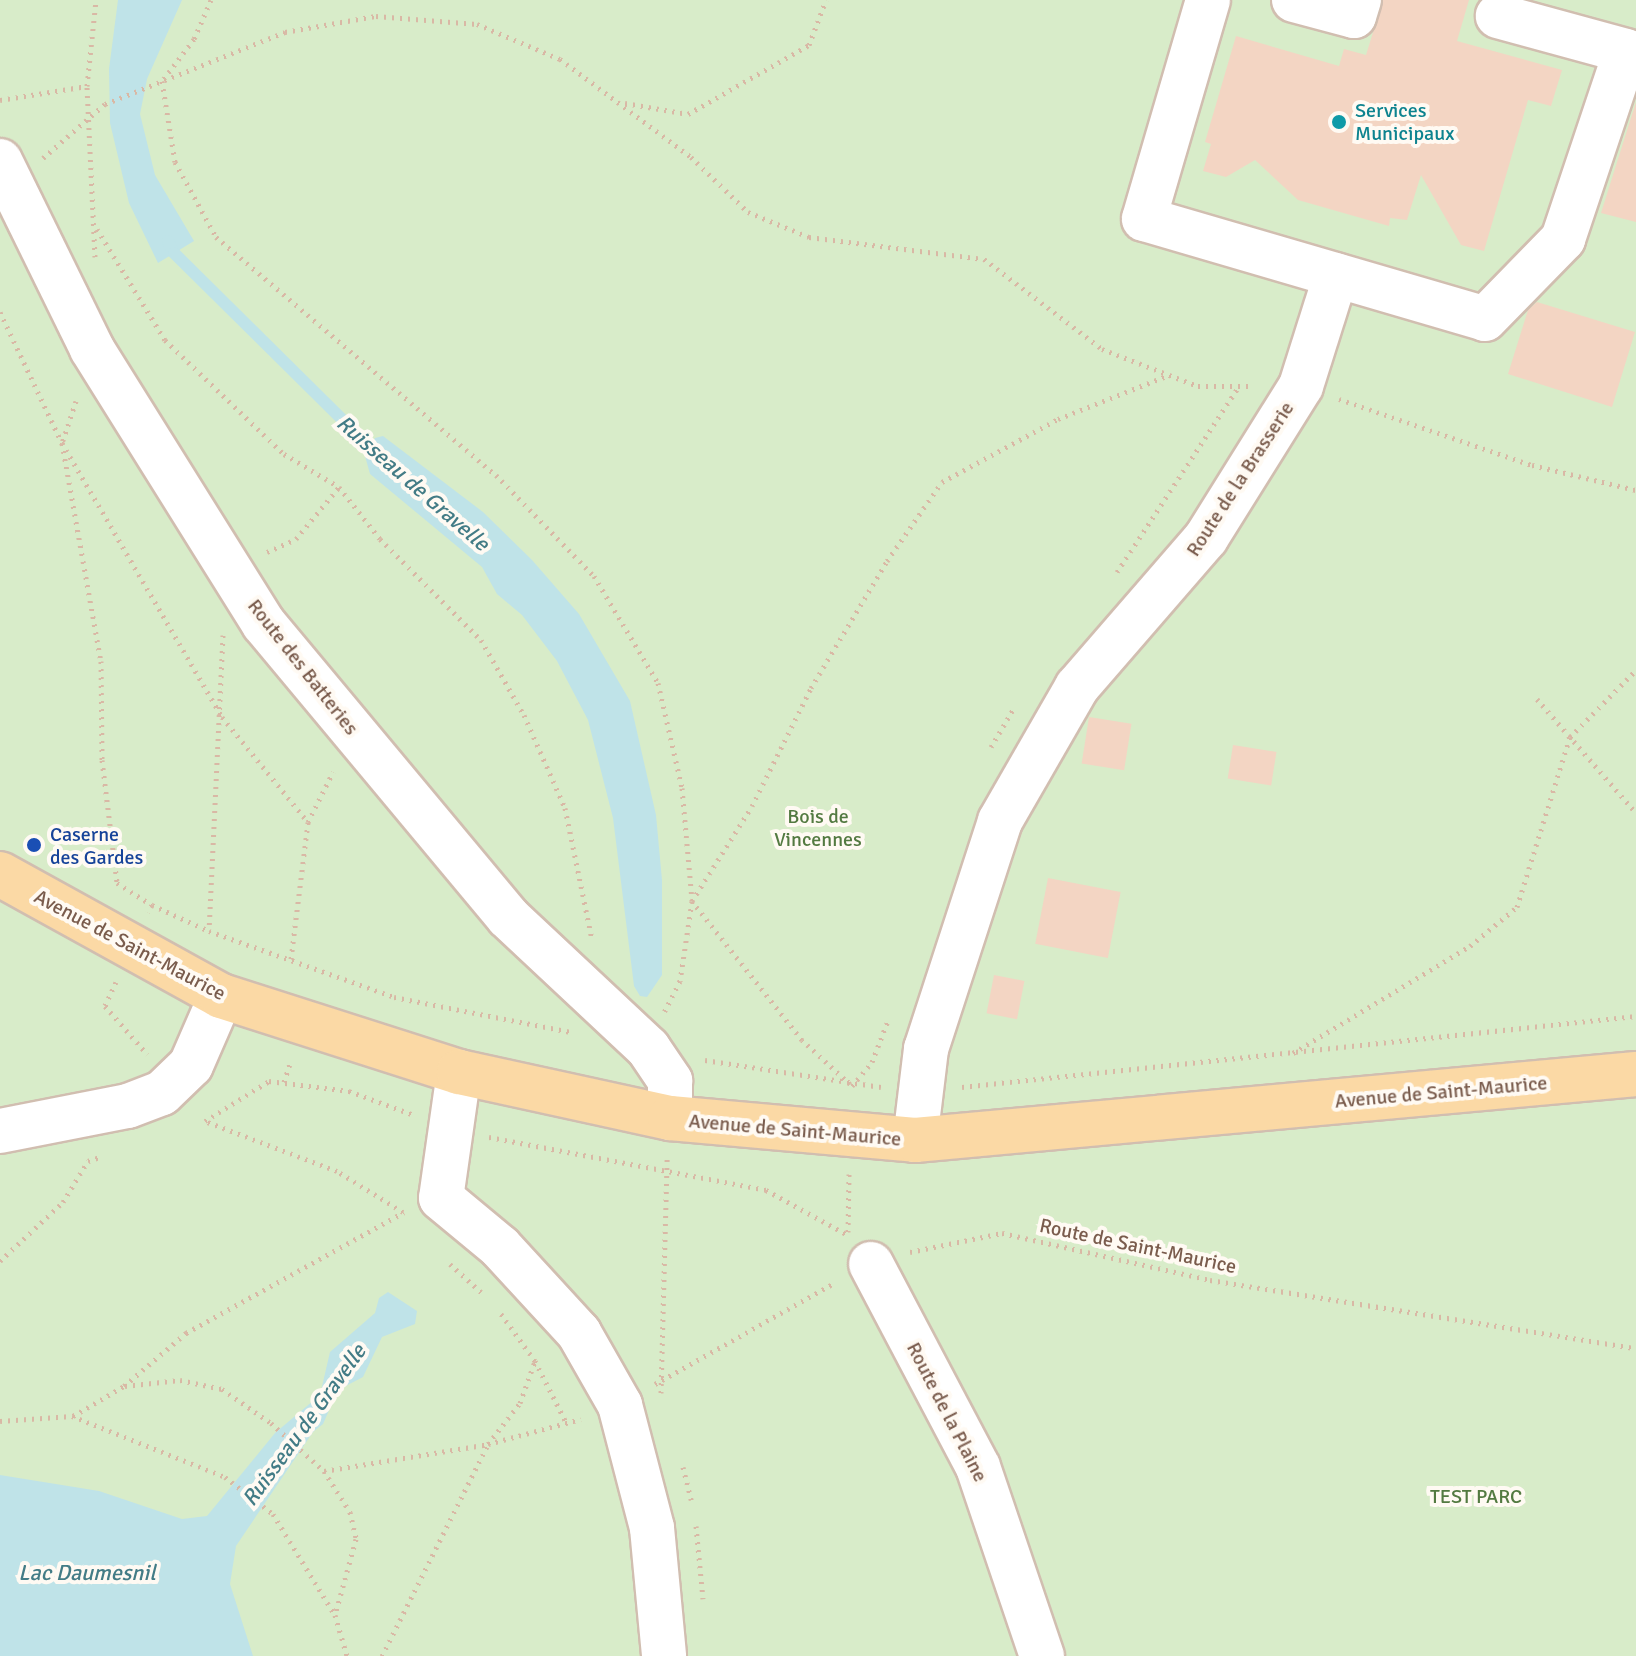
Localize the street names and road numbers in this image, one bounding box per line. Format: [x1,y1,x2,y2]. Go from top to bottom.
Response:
street label: Route de la Brasserie [1181,397,1299,561]
street label: Route des Batteries [243,594,363,740]
street label: Avenue de Saint-Maurice [30,884,230,1006]
street label: Avenue de Saint-Maurice [1334,1071,1548,1113]
street label: Avenue de Saint-Maurice [688,1109,902,1151]
street label: Route de Saint-Maurice [1037,1213,1239,1279]
street label: Route de la Plaine [901,1338,993,1486]

